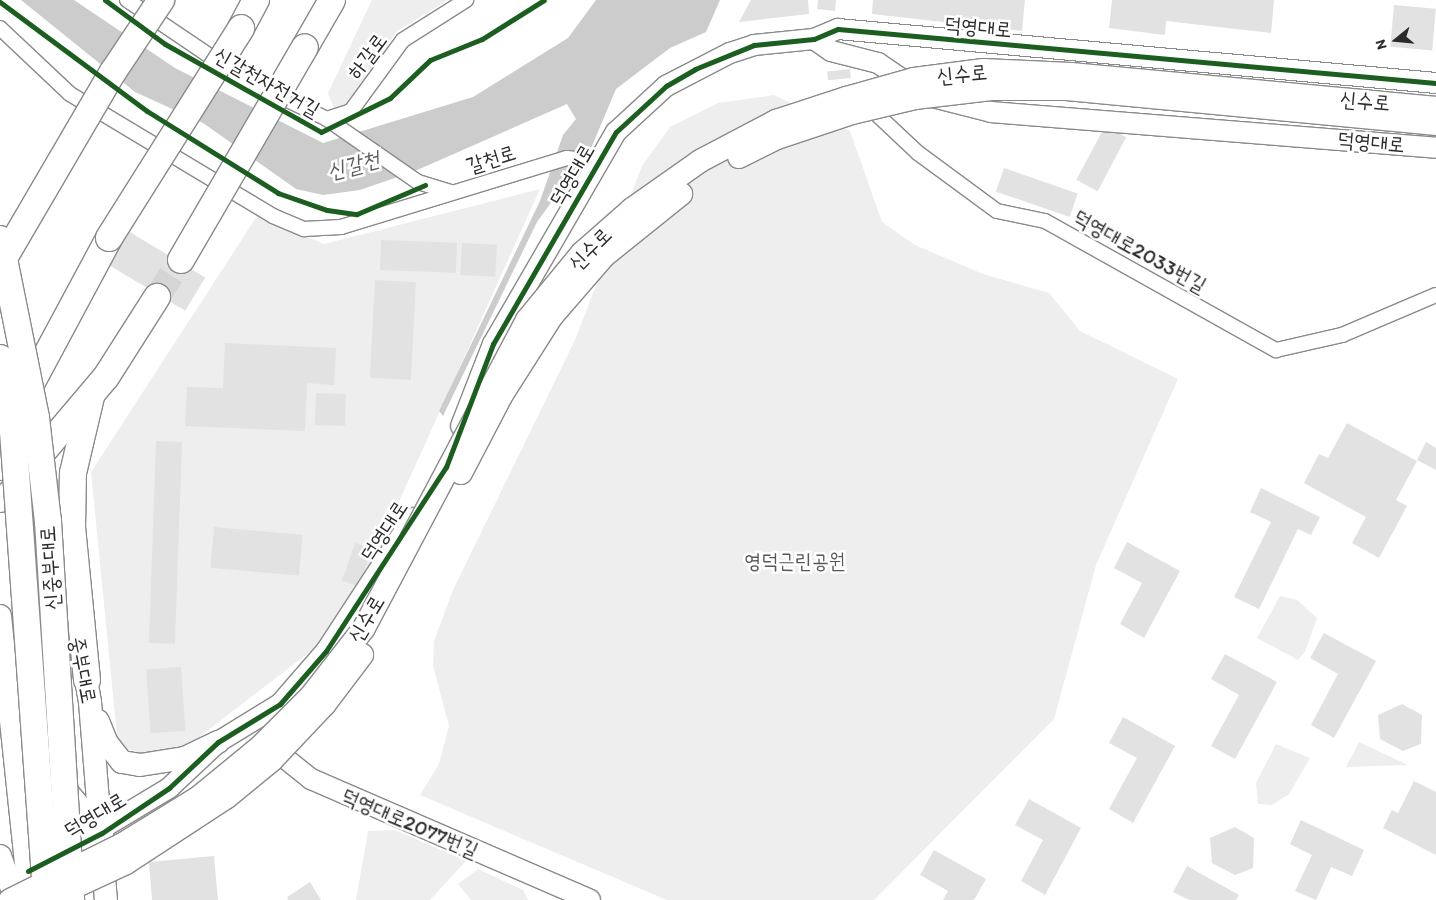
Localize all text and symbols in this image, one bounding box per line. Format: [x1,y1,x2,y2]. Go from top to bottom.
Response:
street label: 덕영대로 [943,12,1013,42]
north arrow [1371,15,1421,65]
street label: 하갈로 [342,28,392,84]
text: N [1372,38,1391,52]
street label: 신갈천자전거길 [209,42,325,122]
street label: 신수로 [936,59,988,89]
street label: 신수로 [1339,86,1391,116]
street label: 덕영대로 [1336,127,1406,157]
street label: 덕영대로 [544,139,600,211]
street label: 갈천로 [463,140,519,178]
water label: 신갈천 [324,145,382,185]
street label: 덕영대로2033번길 [1069,204,1211,298]
street label: 신수로 [563,222,617,276]
street label: 덕영대로 [355,496,413,566]
street label: 신중부대로 [34,525,66,611]
park label: 영덕근린공원 [744,548,846,574]
street label: 신수로 [342,591,390,647]
street label: 중부대로 [64,634,102,706]
street label: 덕영대로2077번길 [338,783,482,863]
street label: 덕영대로 [60,787,130,843]

